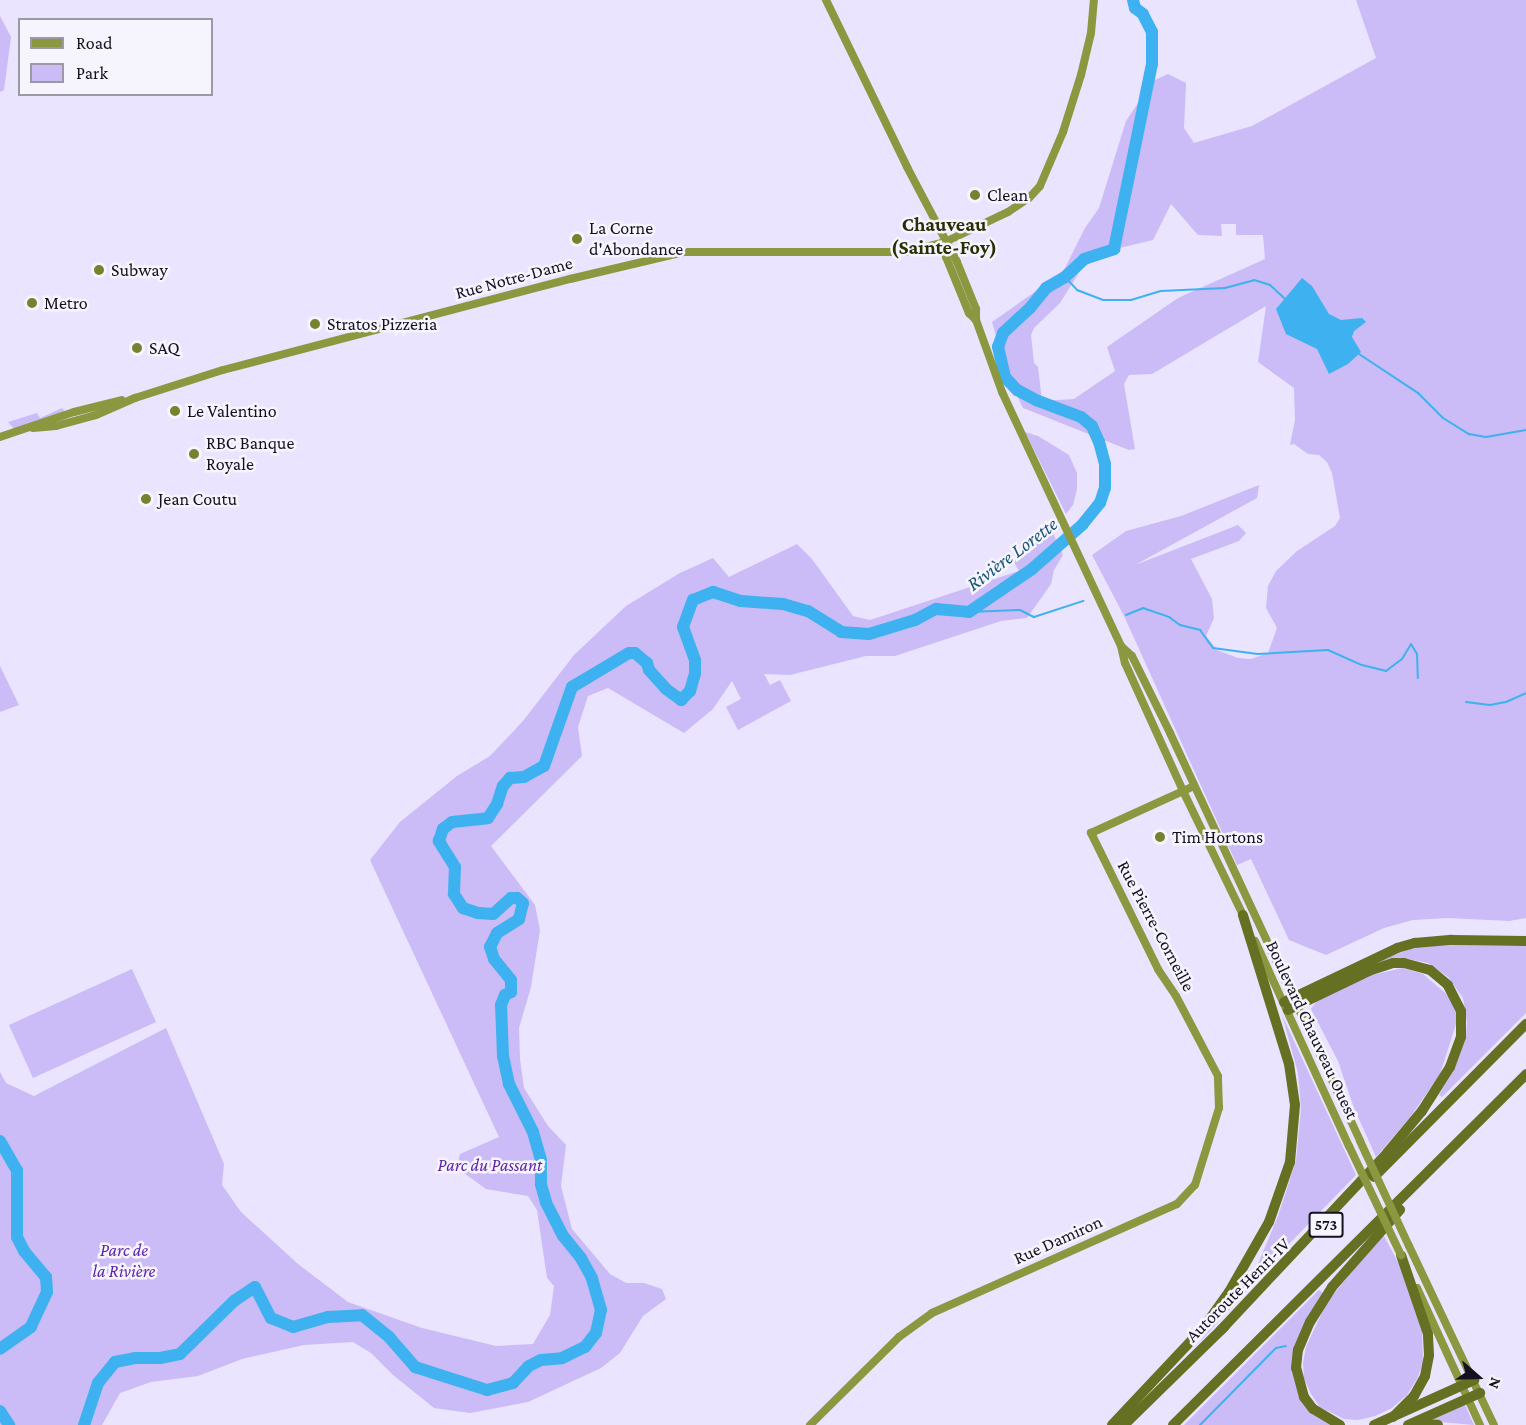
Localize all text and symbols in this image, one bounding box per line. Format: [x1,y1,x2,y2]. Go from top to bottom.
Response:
legend [18,18,213,96]
text: Road [76,33,113,53]
text: Park [76,63,108,83]
place label: Clean [987,184,1028,206]
marker: Clean [968,188,982,202]
district label: Chauveau (Sainte-Foy) [891,212,997,259]
place label: La Corne d'Abondance [589,218,683,260]
marker: La Corne d'Abondance [570,232,584,246]
street label: Rue Notre-Dame [453,252,575,304]
place label: Subway [111,259,168,281]
marker: Subway [92,263,106,277]
place label: Metro [44,292,88,314]
marker: Metro [25,296,39,310]
place label: Stratos Pizzeria [327,313,437,335]
marker: Stratos Pizzeria [308,317,322,331]
place label: SAQ [149,337,180,359]
marker: SAQ [130,341,144,355]
place label: Le Valentino [187,400,277,422]
marker: Le Valentino [168,404,182,418]
place label: RBC Banque Royale [206,433,294,476]
marker: RBC Banque Royale [187,447,201,461]
place label: Jean Coutu [158,488,237,510]
marker: Jean Coutu [139,492,153,506]
water label: Rivière Lorette [962,512,1062,596]
place label: Tim Hortons [1172,826,1263,848]
marker: Tim Hortons [1153,830,1167,844]
street label: Rue Pierre-Corneille [1112,857,1200,995]
street label: Boulevard Chauveau Ouest [1261,937,1363,1123]
park label: Parc du Passant [438,1154,542,1176]
street label: Rue Damiron [1010,1211,1106,1269]
road number: 573 [1308,1212,1344,1238]
street label: Autoroute Henri-IV [1181,1233,1295,1347]
park label: Parc de la Rivière [93,1240,155,1282]
north arrow [1448,1347,1508,1407]
text: N [1486,1375,1505,1391]

